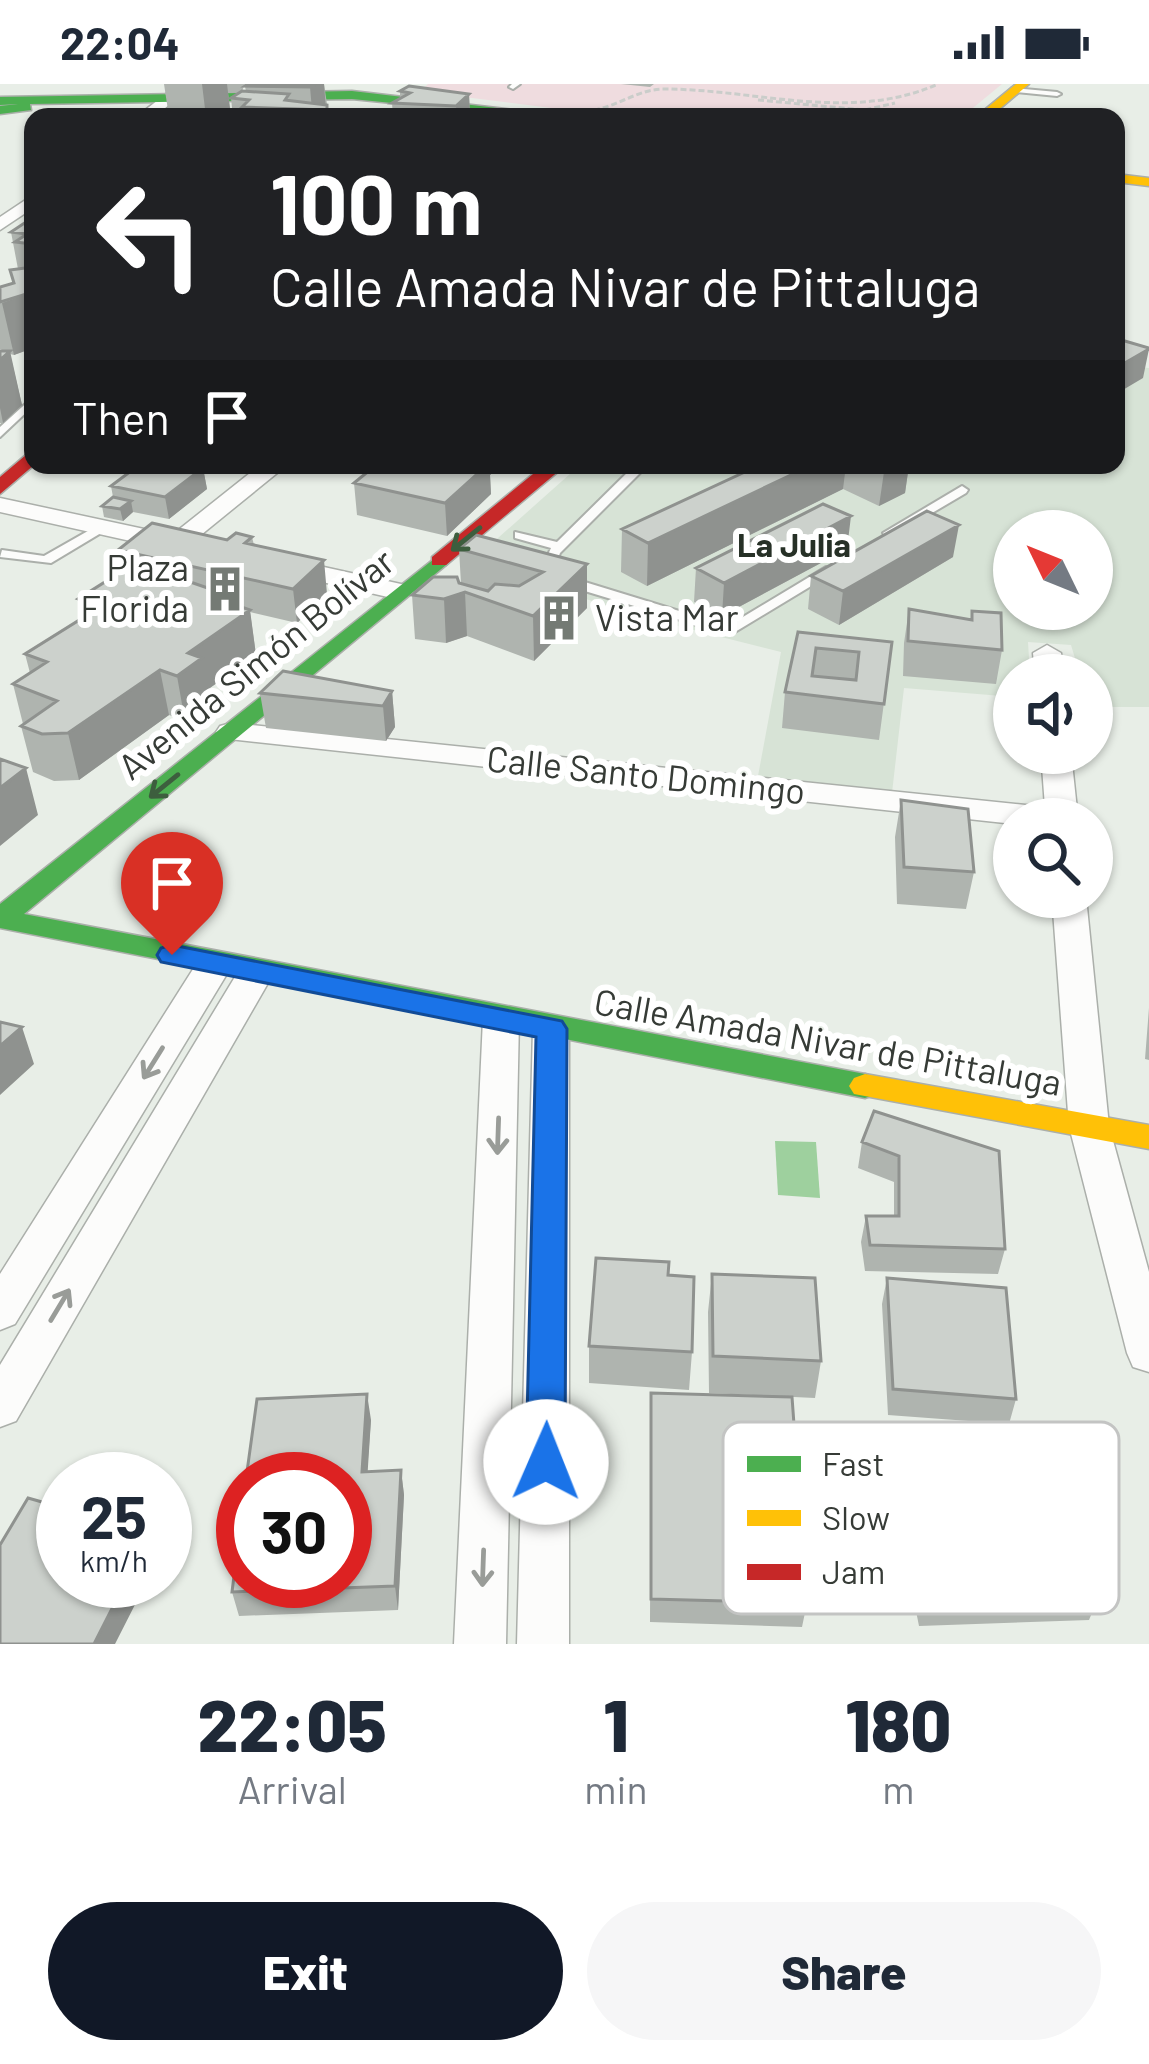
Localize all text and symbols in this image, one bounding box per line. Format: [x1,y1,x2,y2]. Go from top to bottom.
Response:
text: 22:04 [60,15,180,69]
text: 100 m [270,151,482,252]
icon: left [72,156,228,312]
text: Calle Amada Nivar de Pittaluga [270,253,980,318]
icon: arrive [194,384,260,450]
text: Then [72,390,170,444]
north arrow [993,510,1113,630]
map controls [993,510,1113,918]
district label: La Julia [737,524,851,564]
one-way arrow [451,525,482,553]
street label: Avenida Simón Bolívar [109,538,402,787]
place label: Plaza Florida [80,545,189,629]
building icon: Plaza Florida [200,564,250,614]
building icon: Vista Mar [534,593,584,643]
place label: Vista Mar [595,595,739,638]
button: sound [993,654,1113,774]
street label: Calle Santo Domingo [485,735,808,812]
one-way arrow [149,772,180,799]
button: search [993,798,1113,918]
pin [121,832,223,955]
icon: arrive [139,850,205,916]
street label: Calle Amada Nivar de Pittaluga [591,978,1065,1103]
one-way arrow [141,1046,165,1080]
one-way arrow [486,1116,509,1155]
one-way arrow [48,1289,72,1324]
position arrow [483,1399,609,1525]
legend [723,1422,1119,1614]
text: Fast [822,1443,884,1483]
speed limit sign: 30 [216,1452,372,1608]
text: 25 [81,1479,147,1551]
text: Slow [822,1497,890,1537]
text: km/h [80,1542,148,1578]
one-way arrow [471,1548,494,1587]
text: Jam [822,1551,885,1591]
text: 22:05 [198,1680,387,1766]
text: 1 [603,1680,629,1766]
text: 180 [845,1680,951,1766]
text: Arrival [238,1765,347,1812]
text: min [584,1765,648,1812]
text: m [882,1765,914,1812]
button: Exit [48,1902,563,2040]
button: Share [587,1902,1101,2040]

